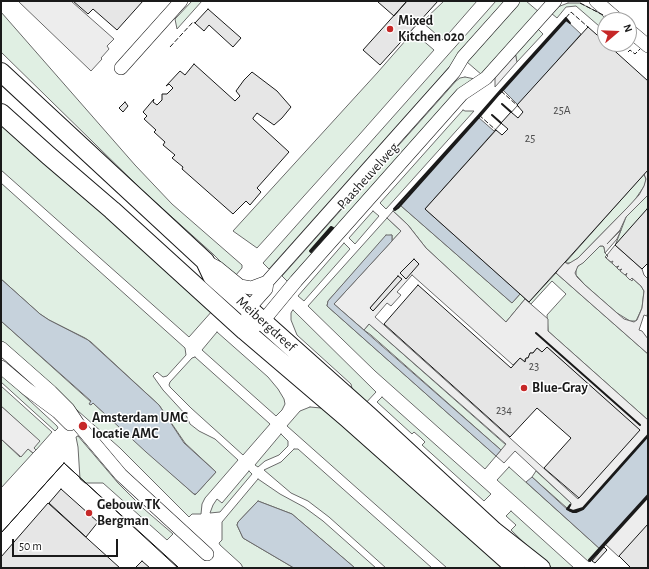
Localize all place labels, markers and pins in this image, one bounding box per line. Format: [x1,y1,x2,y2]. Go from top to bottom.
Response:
place label: Mixed Kitchen 020 [398,13,465,46]
marker: Mixed Kitchen 020 [385,24,395,34]
place label: Blue-Gray [532,380,588,396]
marker: Blue-Gray [519,383,529,393]
place label: Amsterdam UMC locatie AMC [92,410,188,442]
marker: Amsterdam UMC locatie AMC [77,420,89,432]
place label: Gebouw TK Bergman [97,497,160,530]
marker: Gebouw TK Bergman [84,508,94,518]

